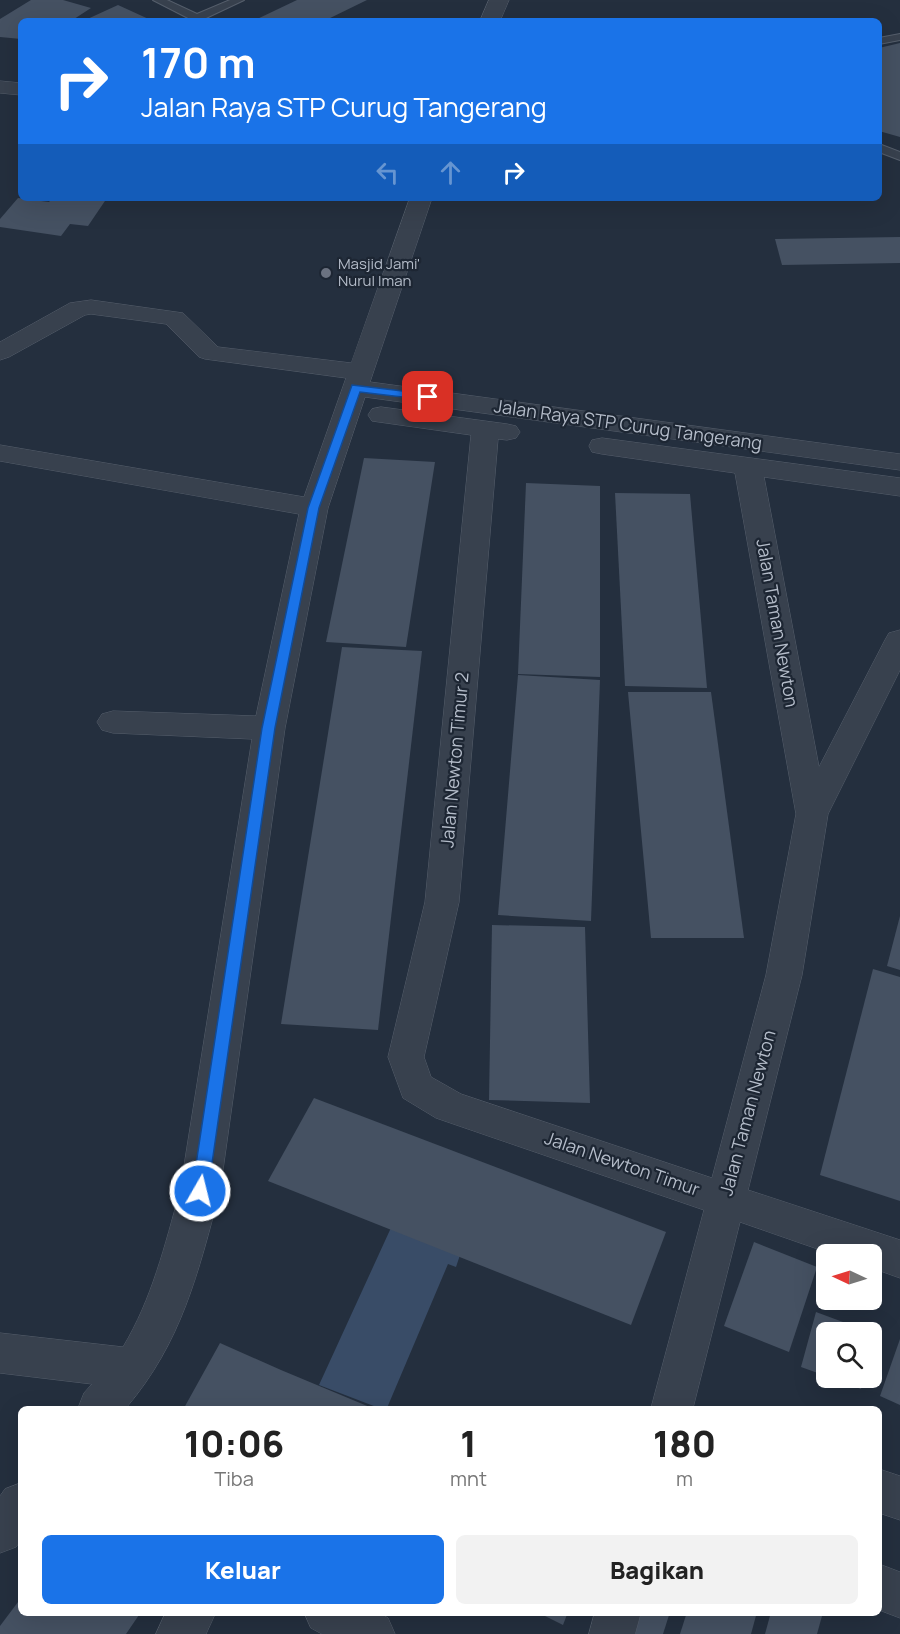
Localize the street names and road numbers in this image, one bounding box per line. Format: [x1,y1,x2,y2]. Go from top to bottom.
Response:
street label: Jalan Raya STP Curug Tangerang [493,393,764,455]
street label: Jalan Taman Newton [751,537,805,709]
street label: Jalan Newton Timur 2 [434,671,474,849]
street label: Jalan Taman Newton [713,1027,781,1198]
street label: Jalan Newton Timur [542,1125,703,1201]

